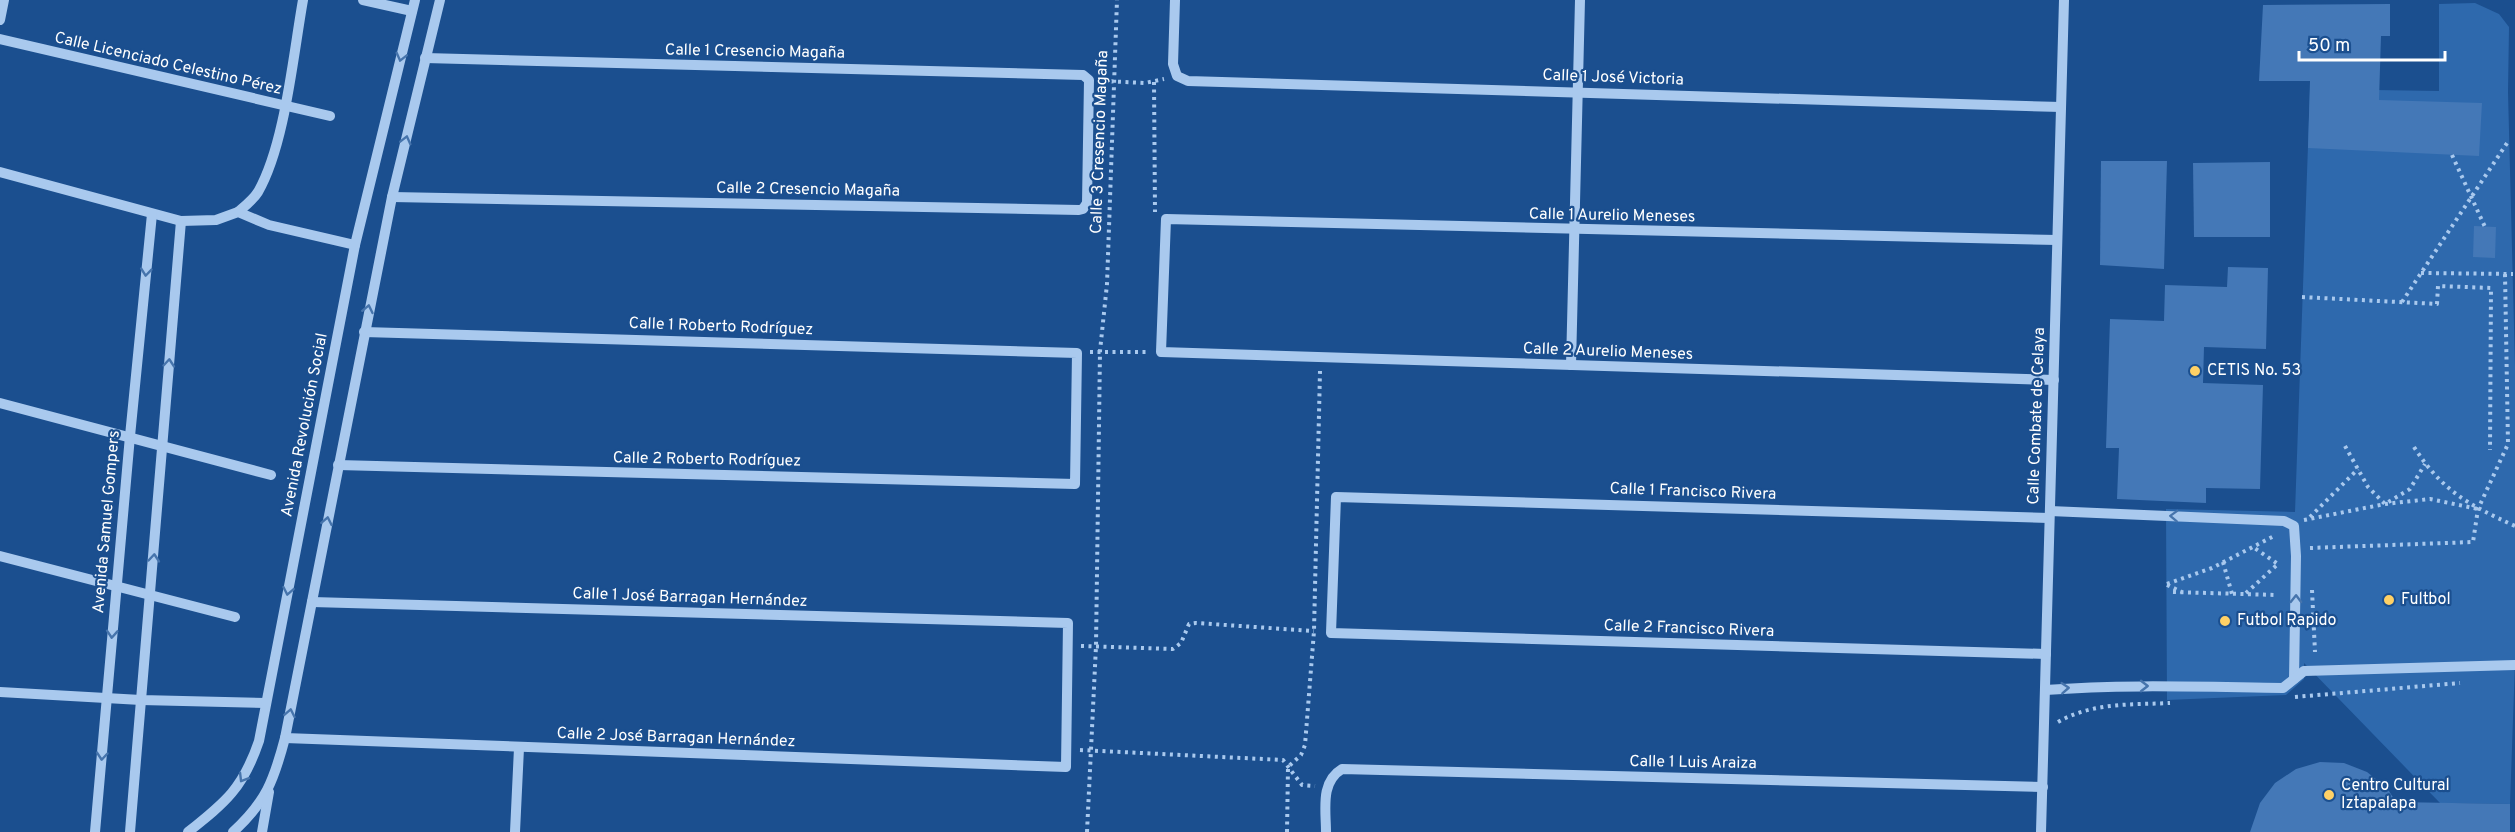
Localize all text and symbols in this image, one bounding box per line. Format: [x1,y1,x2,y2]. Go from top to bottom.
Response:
scale bar [2299,24,2444,62]
street label: Calle Licenciado Celestino Pérez [52,28,284,100]
text: 50 m [2308,35,2350,58]
street label: Calle 1 Cresencio Magaña [665,40,845,64]
street label: Calle 3 Cresencio Magaña [1087,50,1113,234]
one-way arrow [396,52,409,62]
street label: Calle 1 José Victoria [1542,66,1684,90]
one-way arrow [398,135,411,145]
street label: Calle 2 Cresencio Magaña [716,178,900,202]
street label: Calle 1 Aurelio Meneses [1529,205,1695,227]
one-way arrow [141,268,153,277]
one-way arrow [361,304,374,314]
street label: Calle 1 Roberto Rodríguez [628,314,814,340]
street label: Calle Combate de Celaya [2024,327,2050,505]
street label: Avenida Revolución Social [277,331,333,519]
street label: Calle 2 Aurelio Meneses [1523,339,1693,365]
one-way arrow [163,359,176,368]
place label: CETIS No. 53 [2207,361,2301,381]
marker: CETIS No. 53 [2188,364,2202,378]
street label: Avenida Samuel Gompers [89,430,125,614]
street label: Calle 2 Roberto Rodríguez [613,448,801,472]
street label: Calle 1 Francisco Rivera [1609,479,1777,505]
one-way arrow [2169,509,2178,522]
one-way arrow [320,517,333,527]
one-way arrow [147,553,160,562]
street label: Calle 1 José Barragan Hernández [572,584,808,612]
one-way arrow [282,586,295,596]
place label: Fultbol [2401,590,2451,610]
marker: Fultbol [2382,593,2396,607]
one-way arrow [2289,595,2302,604]
place label: Futbol Rapido [2237,611,2336,631]
marker: Futbol Rapido [2218,614,2232,628]
street label: Calle 2 Francisco Rivera [1603,616,1775,642]
one-way arrow [106,629,119,638]
one-way arrow [2140,680,2149,693]
one-way arrow [2061,682,2070,695]
one-way arrow [283,708,296,718]
street label: Calle 2 José Barragan Hernández [556,724,796,752]
one-way arrow [96,752,109,761]
street label: Calle 1 Luis Araiza [1629,752,1757,774]
one-way arrow [239,772,251,782]
place label: Centro Cultural Iztapalapa [2341,776,2450,814]
marker: Centro Cultural Iztapalapa [2322,788,2336,802]

